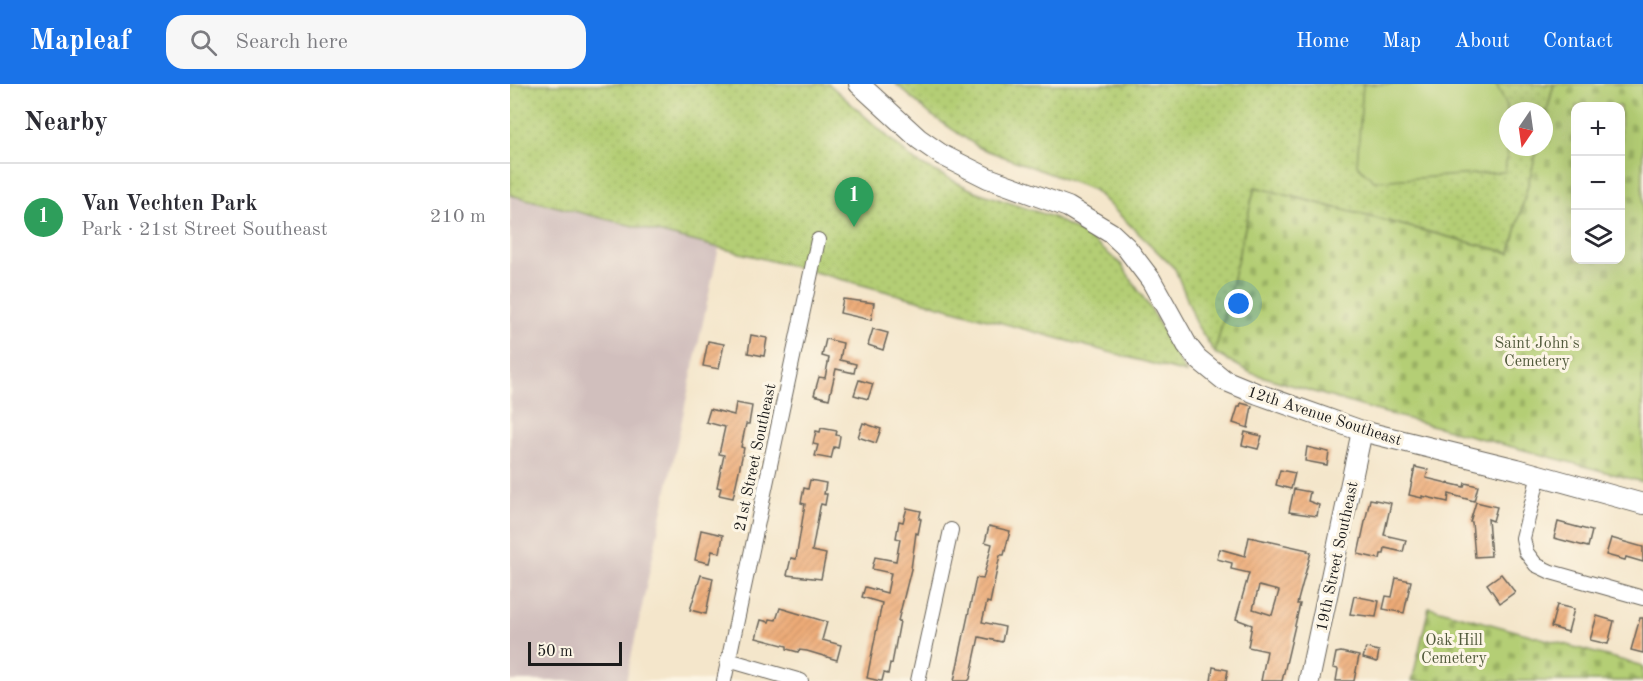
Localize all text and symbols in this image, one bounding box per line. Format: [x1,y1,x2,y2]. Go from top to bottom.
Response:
search box [166,15,586,69]
icon: search [187,26,220,59]
text: Mapleaf [30,28,130,56]
text: Search here [235,31,348,53]
text: Home [1296,31,1349,52]
text: Map [1382,31,1421,52]
text: About [1454,31,1510,52]
text: Contact [1543,31,1613,52]
north arrow [1499,102,1553,156]
map controls [1571,102,1625,264]
button: + [1571,102,1625,156]
text: Nearby [24,110,108,136]
button: − [1571,156,1625,210]
pin: 1 [834,178,874,227]
text: Van Vechten Park [81,193,258,215]
text: 1 [38,207,49,227]
text: 210 m [430,207,486,227]
button: layers [1571,210,1625,264]
text: Park · 21st Street Southeast [81,220,328,240]
your location [1224,289,1253,318]
park label: Saint John's Cemetery [1494,336,1580,370]
street label: 21st Street Southeast [732,382,780,533]
street label: 12th Avenue Southeast [1245,384,1404,450]
street label: 19th Street Southeast [1314,480,1362,633]
park label: Oak Hill Cemetery [1421,633,1488,667]
scale bar [528,639,622,666]
text: 50 m [537,644,573,660]

